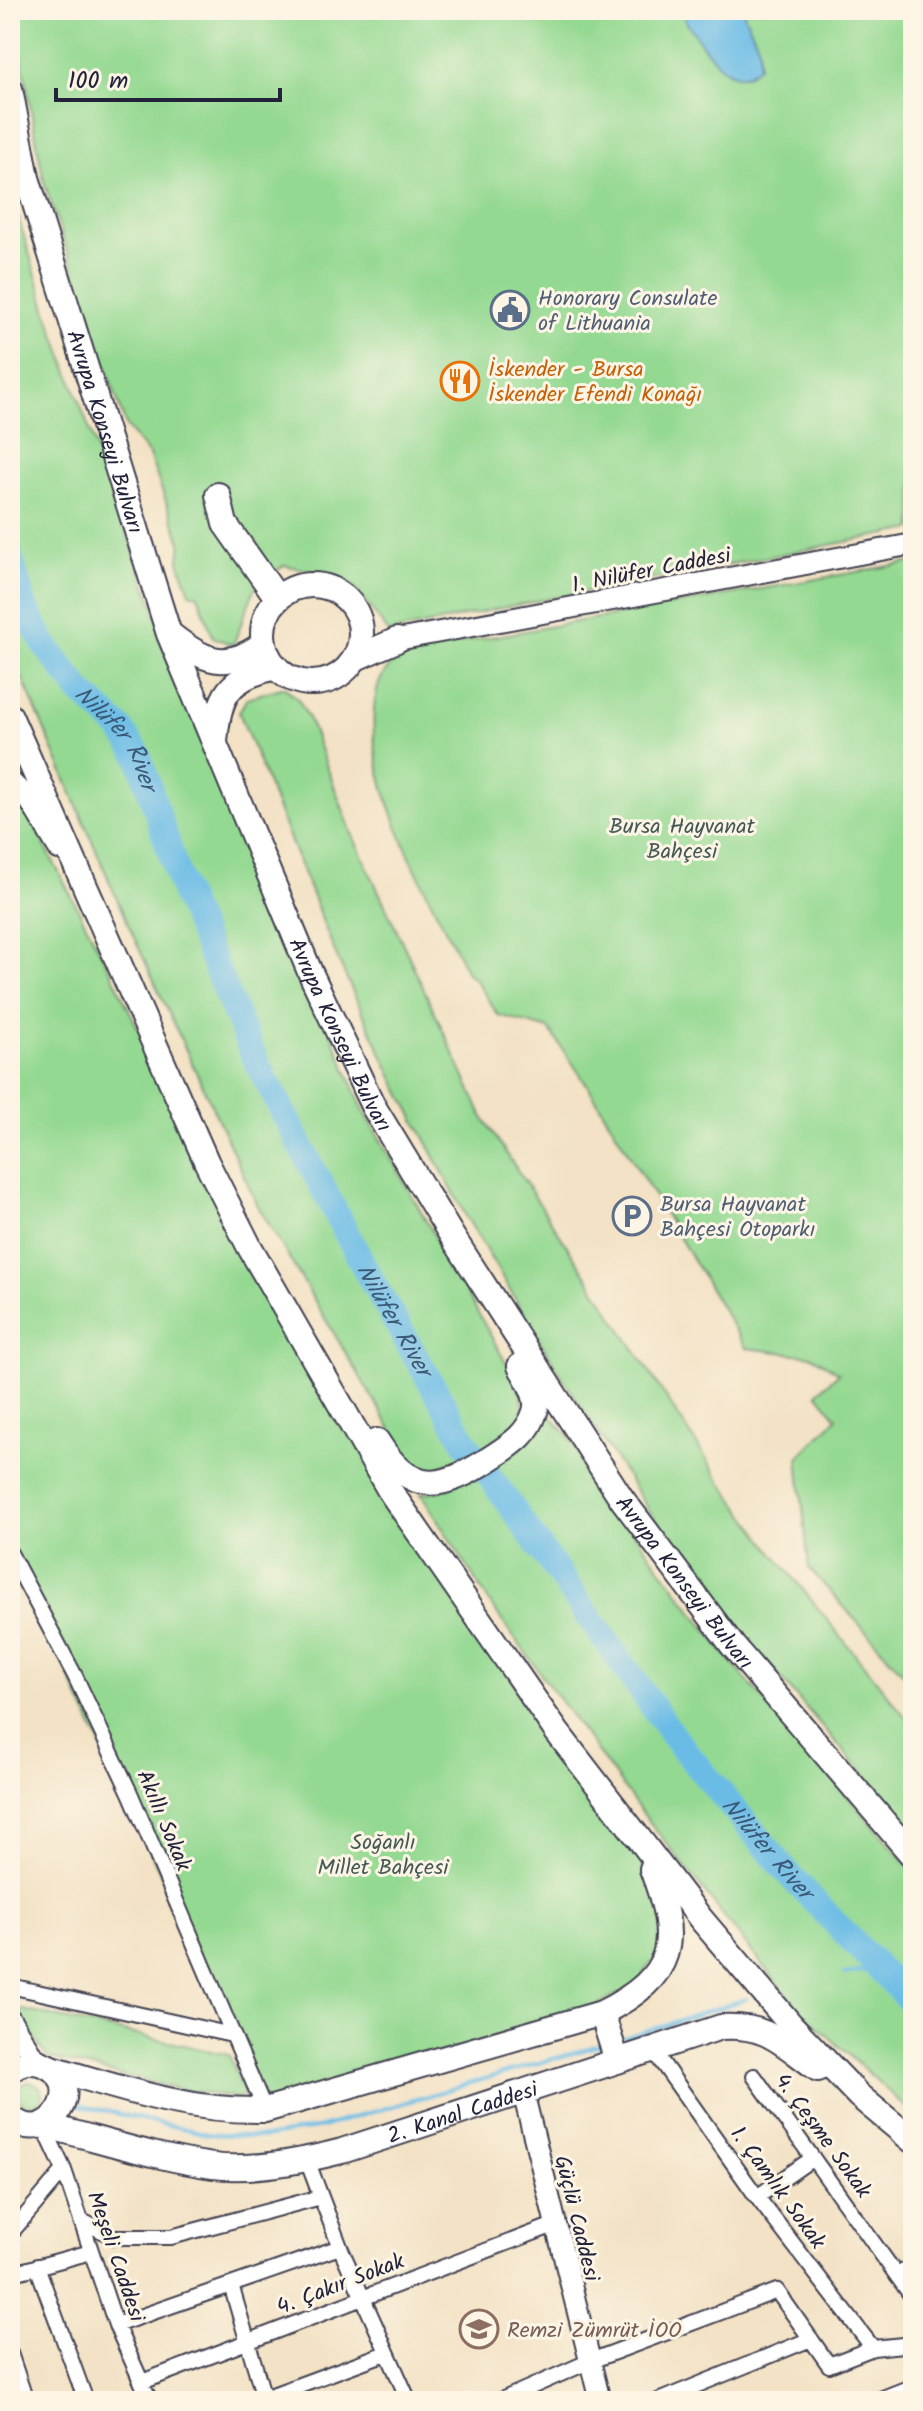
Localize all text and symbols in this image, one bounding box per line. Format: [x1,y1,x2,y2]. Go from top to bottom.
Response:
scale bar [56,52,280,102]
text: 100 m [68,62,128,101]
place label: Honorary Consulate of Lithuania [538,282,717,342]
public building icon: Honorary Consulate of Lithuania [489,289,531,331]
street label: Avrupa Konseyi Bulvarı [55,326,152,538]
place label: İskender - Bursa İskender Efendi Konağı [488,353,702,413]
restaurant icon: İskender - Bursa İskender Efendi Konağı [439,360,481,402]
street label: 1. Nilüfer Caddesi [569,539,735,604]
water label: Nilüfer River [64,677,168,801]
park label: Bursa Hayvanat Bahçesi [609,810,755,870]
street label: Avrupa Konseyi Bulvarı [278,933,400,1140]
place label: Bursa Hayvanat Bahçesi Otoparkı [660,1188,815,1248]
parking icon: Bursa Hayvanat Bahçesi Otoparkı [611,1195,653,1237]
water label: Nilüfer River [345,1257,444,1389]
street label: Avrupa Konseyi Bulvarı [605,1489,761,1679]
street label: Akıllı Sokak [126,1765,200,1878]
water label: Nilüfer River [711,1789,825,1914]
park label: Soğanlı Millet Bahçesi [317,1826,449,1886]
street label: 4. Çeşme Sokak [764,2066,880,2207]
street label: 2. Kanal Caddesi [383,2073,543,2155]
street label: 1. Çamlık Sokak [720,2120,834,2258]
street label: Güçlü Caddesi [543,2152,608,2286]
street label: Meşeli Caddesi [76,2187,154,2327]
street label: 4. Çakır Sokak [272,2245,411,2326]
school or university icon: Remzi Zümrüt İOO [458,2308,500,2350]
place label: Remzi Zümrüt İOO [507,2314,682,2349]

